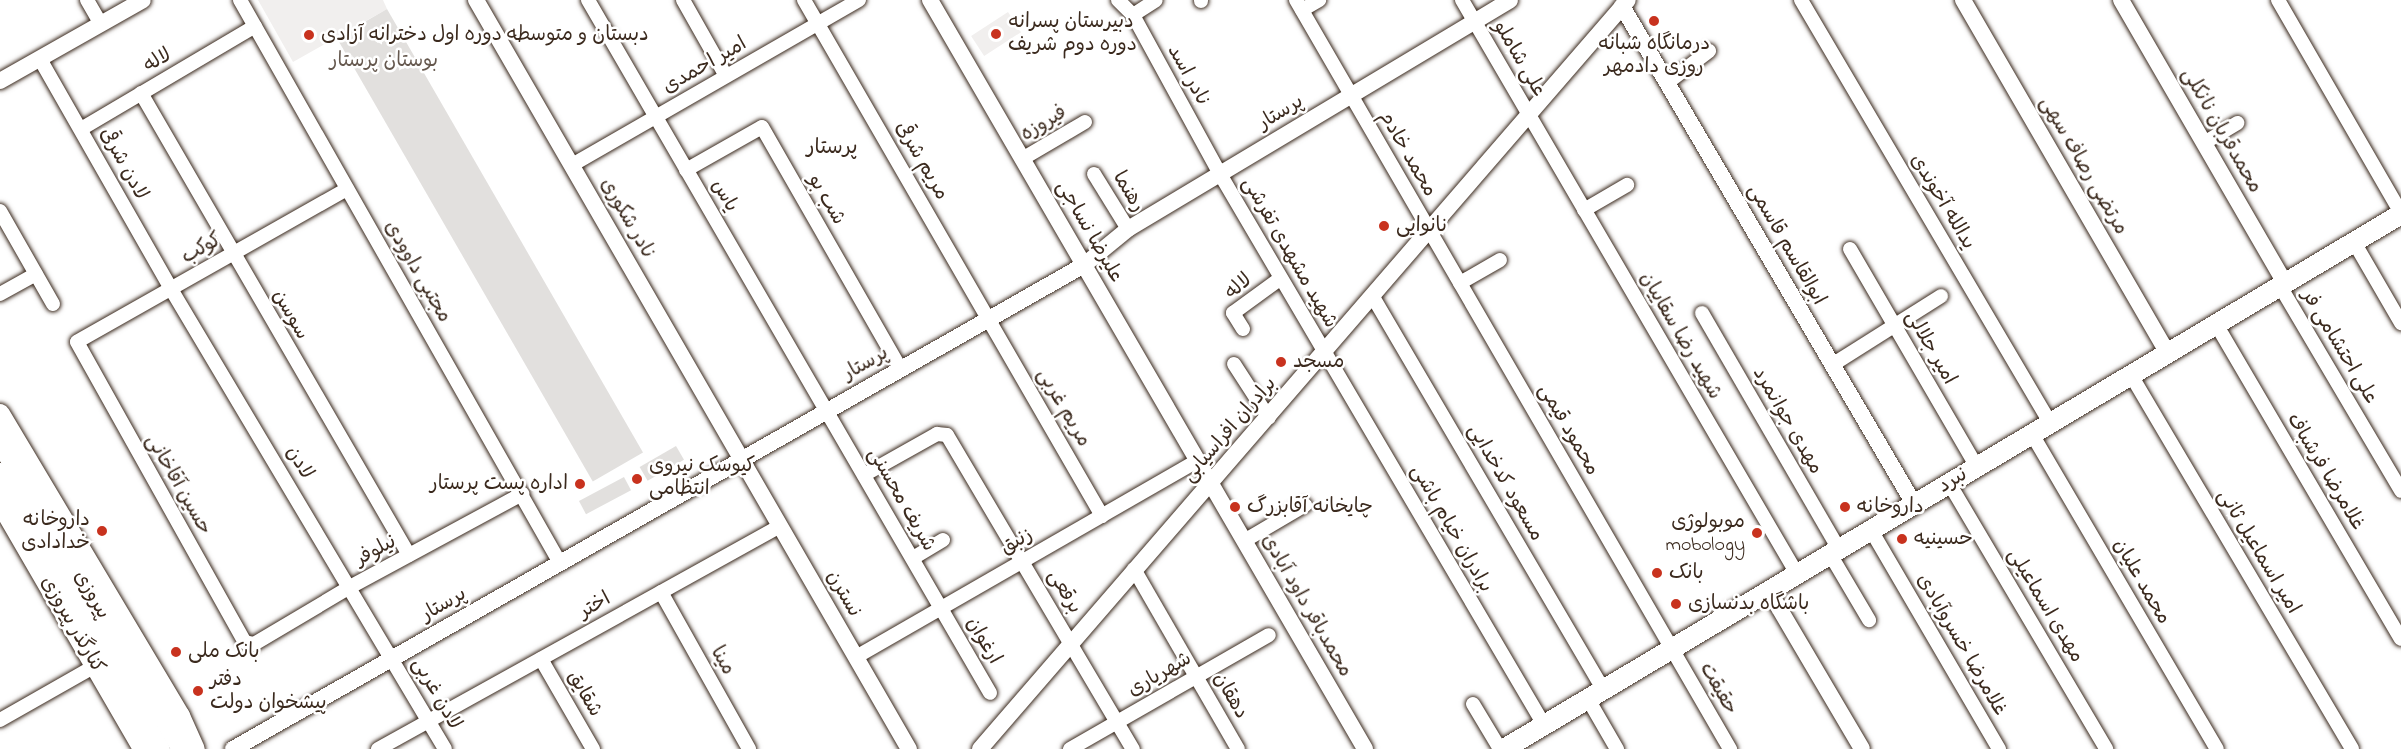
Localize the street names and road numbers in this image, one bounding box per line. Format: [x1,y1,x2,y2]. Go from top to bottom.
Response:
street label: علی شاملو [1488,17,1550,101]
street label: امیر احمدی [659,32,751,100]
street label: نادر اسد [1161,41,1215,111]
street label: لاله [140,44,176,78]
street label: محمدقربان نانکلی [2175,64,2267,198]
street label: پرستار [1254,90,1308,136]
street label: مرتضی رصاف سهی [2034,93,2132,239]
street label: فیروزه [1017,101,1071,147]
street label: محمد خادم [1373,107,1441,201]
street label: مریم شرقی [889,117,953,205]
street label: لادن شرقی [93,124,153,204]
street label: یدالله آخوندی [1904,150,1980,254]
street label: رهنما [1106,167,1150,217]
street label: شب بو [802,170,850,230]
street label: شهید مشهدی تفرشی [1236,173,1342,333]
street label: نادر شکوری [594,174,660,264]
street label: یاس [705,175,743,217]
street label: علیرضا نساجی [1050,177,1128,287]
street label: ابوالقاسم قاسمی [1742,180,1830,310]
street label: مجتبی داوودی [378,217,456,327]
street label: کوکب [178,228,226,270]
street label: شهید رضا سقاییان [1634,268,1726,404]
street label: لاله [1221,269,1257,305]
street label: سوسن [266,286,314,344]
street label: علی احتشامی فر [2295,286,2383,408]
street label: امیر جلالی [1899,307,1961,389]
street label: پرستار [839,341,893,387]
street label: مهدی جوانمرد [1747,363,1827,479]
street label: مریم غربی [1031,364,1095,452]
street label: برادران افراسیابی [1178,372,1282,488]
street label: محمود قیمی [1532,380,1604,480]
street label: غلامرضا فرشباف [2281,409,2369,535]
street label: مسعود کدخدایی [1462,420,1548,546]
street label: حسین آقاخانی [140,430,216,540]
street label: لادن [280,442,318,484]
street label: شریف محسنی [862,444,940,556]
street label: برادران خیام باشی [1405,461,1497,597]
street label: نبرد [1934,463,1972,499]
street label: امیر اسماعیل ثانی [2211,485,2305,619]
street label: زنبق [997,523,1037,561]
street label: نیلوفر [351,530,401,572]
street label: محمدباقر داود آبادی [1255,530,1357,682]
street label: محمد علیان [2107,535,2175,629]
street label: مهدی اسماعیلی [2002,545,2088,667]
street label: پیروزی [68,566,114,624]
street label: نسترن [820,566,866,622]
street label: برقعی [1042,566,1086,618]
street label: غلامرضا خسروآبادی [1911,570,2011,720]
street label: کنارگذر پیروزی [35,572,109,678]
street label: پرستار [417,582,471,628]
street label: اختر [575,588,615,624]
street label: ارغوان [960,613,1006,669]
street label: مینا [704,642,740,680]
street label: شهریاری [1124,647,1196,703]
street label: لادن غربی [406,654,466,734]
street label: حقیقت [1694,659,1742,719]
street label: شقایق [561,667,607,721]
street label: دهقان [1207,669,1253,723]

